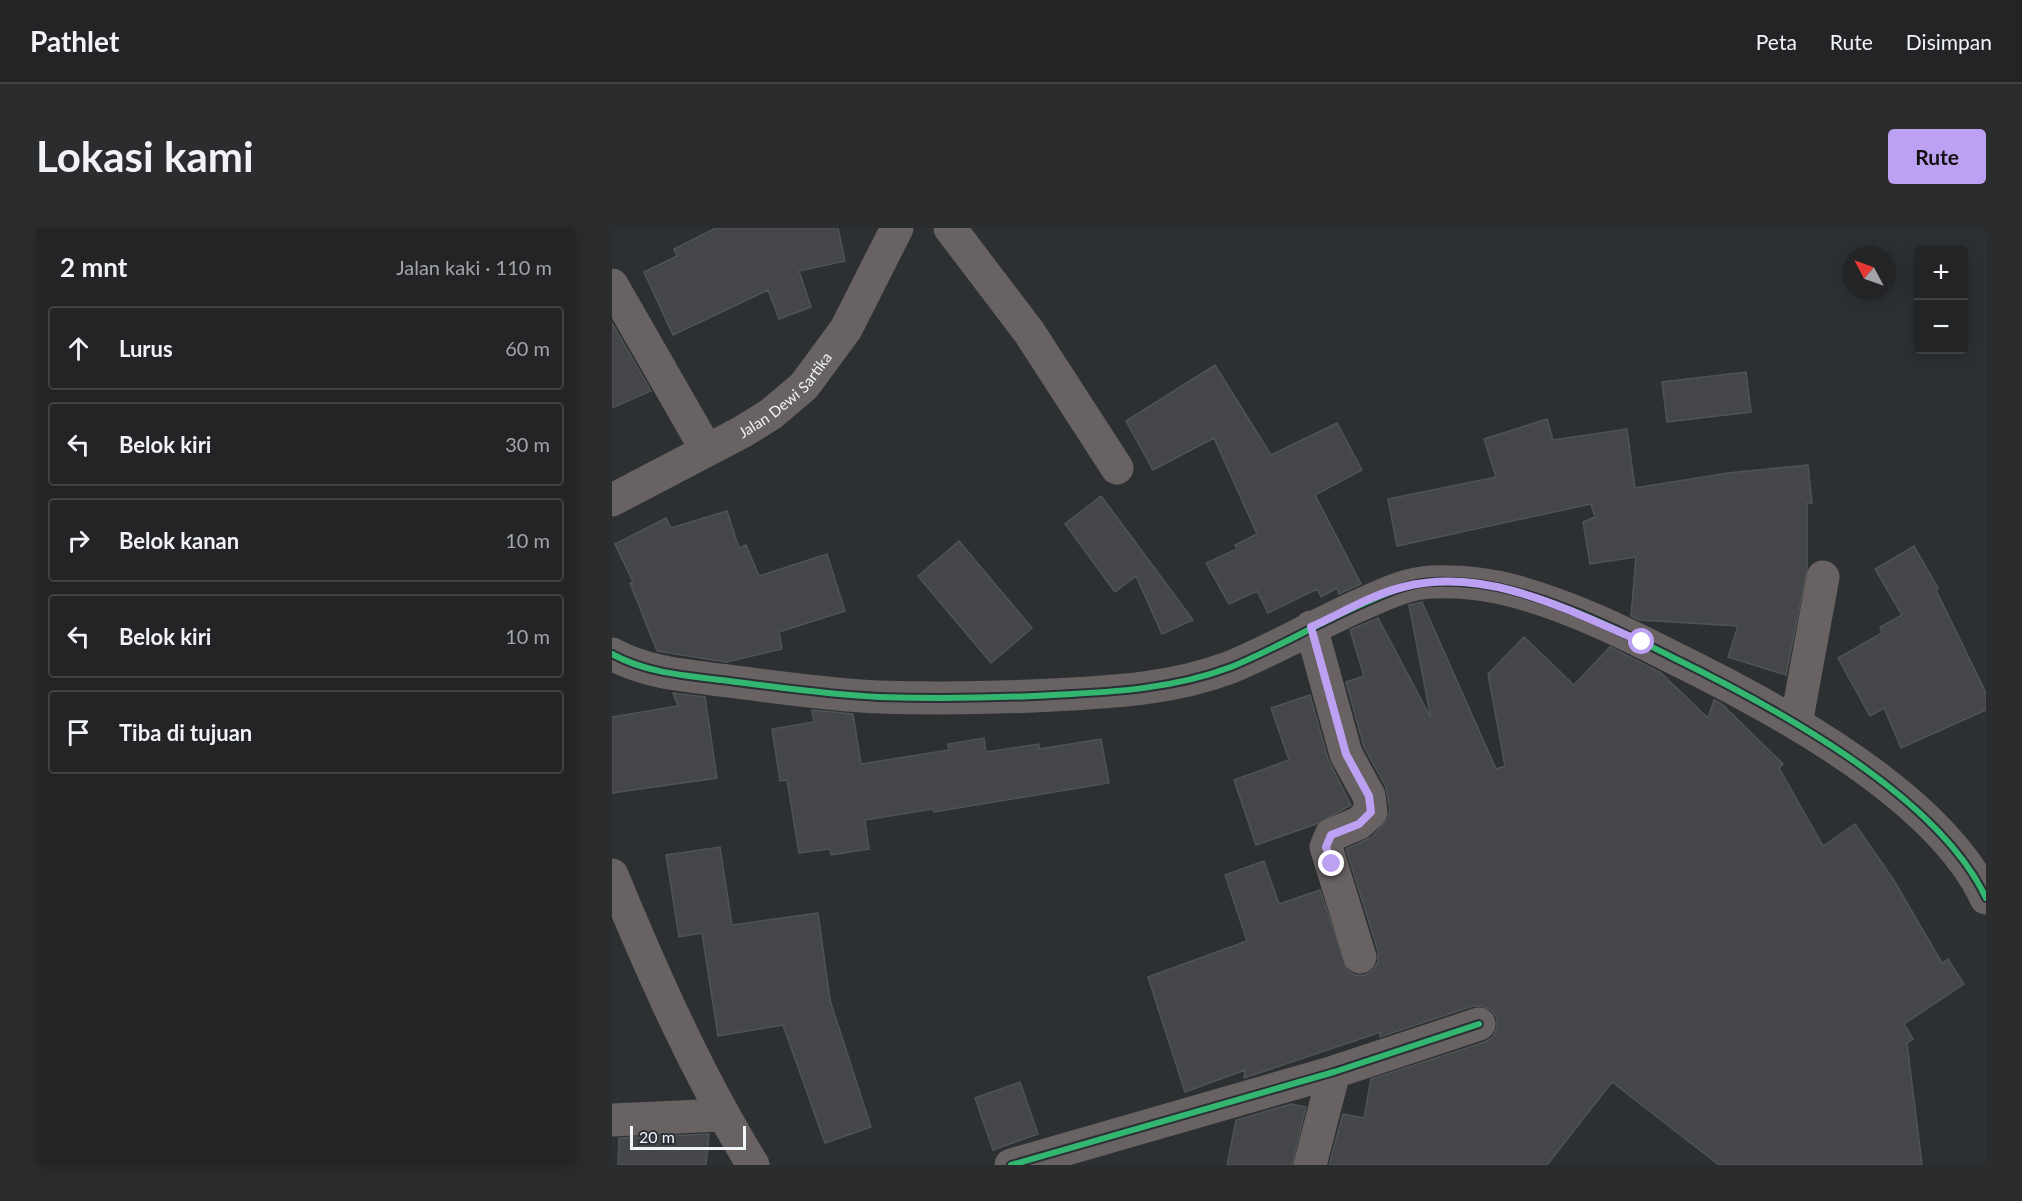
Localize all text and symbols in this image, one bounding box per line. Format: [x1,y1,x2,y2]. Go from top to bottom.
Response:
text: Pathlet [30,24,119,58]
text: Peta [1756,29,1797,54]
text: Rute [1830,29,1873,54]
text: Disimpan [1906,29,1992,54]
button: Rute [1888,129,1986,184]
text: Lokasi kami [36,131,254,181]
north arrow [1842,246,1896,300]
map controls [1914,246,1968,354]
button: + [1914,246,1968,300]
text: 2 mnt [60,251,127,283]
text: Jalan kaki · 110 m [396,255,552,279]
button: − [1914,300,1968,354]
icon: ahead [62,332,95,365]
text: Lurus [119,335,173,362]
text: 60 m [505,336,550,360]
street label: Jalan Dewi Sartika [735,348,835,441]
icon: left [62,428,95,461]
text: Belok kiri [119,431,211,458]
text: 30 m [505,432,550,456]
icon: right [62,524,95,557]
text: Belok kanan [119,527,239,554]
text: 10 m [505,528,550,552]
icon: left [62,620,95,653]
text: Belok kiri [119,623,211,650]
text: 10 m [505,624,550,648]
route start [1628,628,1654,654]
icon: arrive [62,716,95,749]
text: Tiba di tujuan [119,719,252,746]
route end [1318,850,1344,876]
scale bar [630,1123,746,1150]
text: 20 m [639,1127,675,1146]

